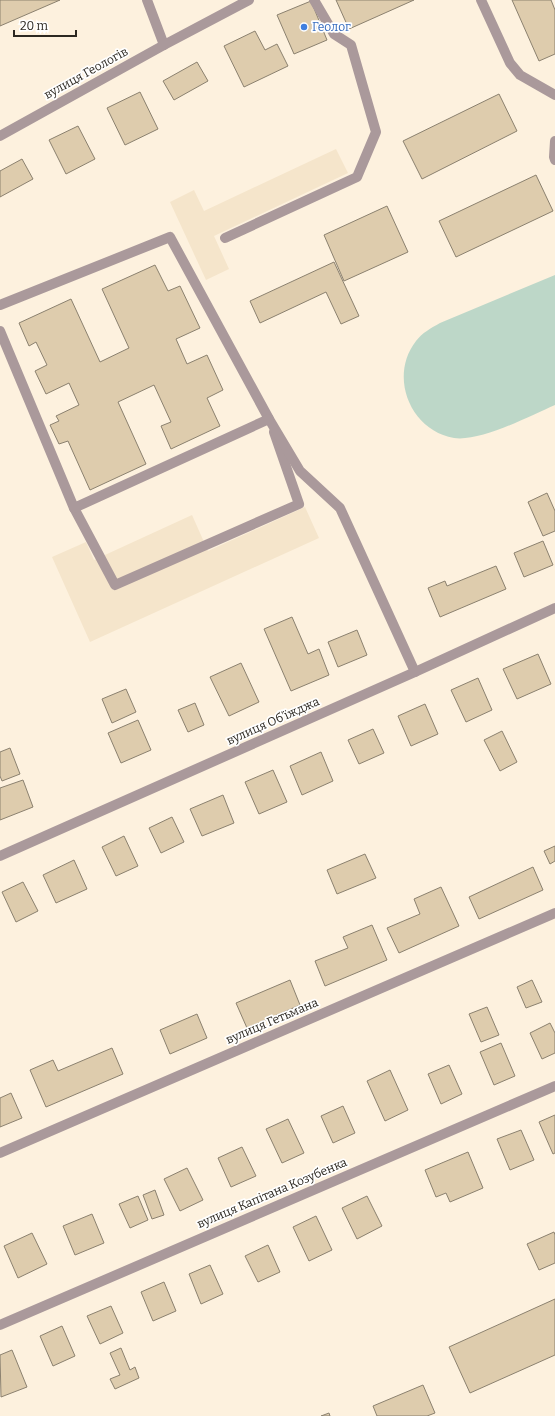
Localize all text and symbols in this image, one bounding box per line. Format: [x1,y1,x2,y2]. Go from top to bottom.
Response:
scale bar [14,12,76,38]
text: 20 m [20,19,49,33]
place label: Геолог [312,20,351,34]
marker: Геолог [299,22,309,32]
street label: вулиця Геологів [42,44,130,102]
street label: вулиця Обʼїжджа [224,694,322,748]
street label: вулиця Гетьмана [224,995,321,1047]
street label: вулиця Капітана Козубенка [195,1155,349,1231]

